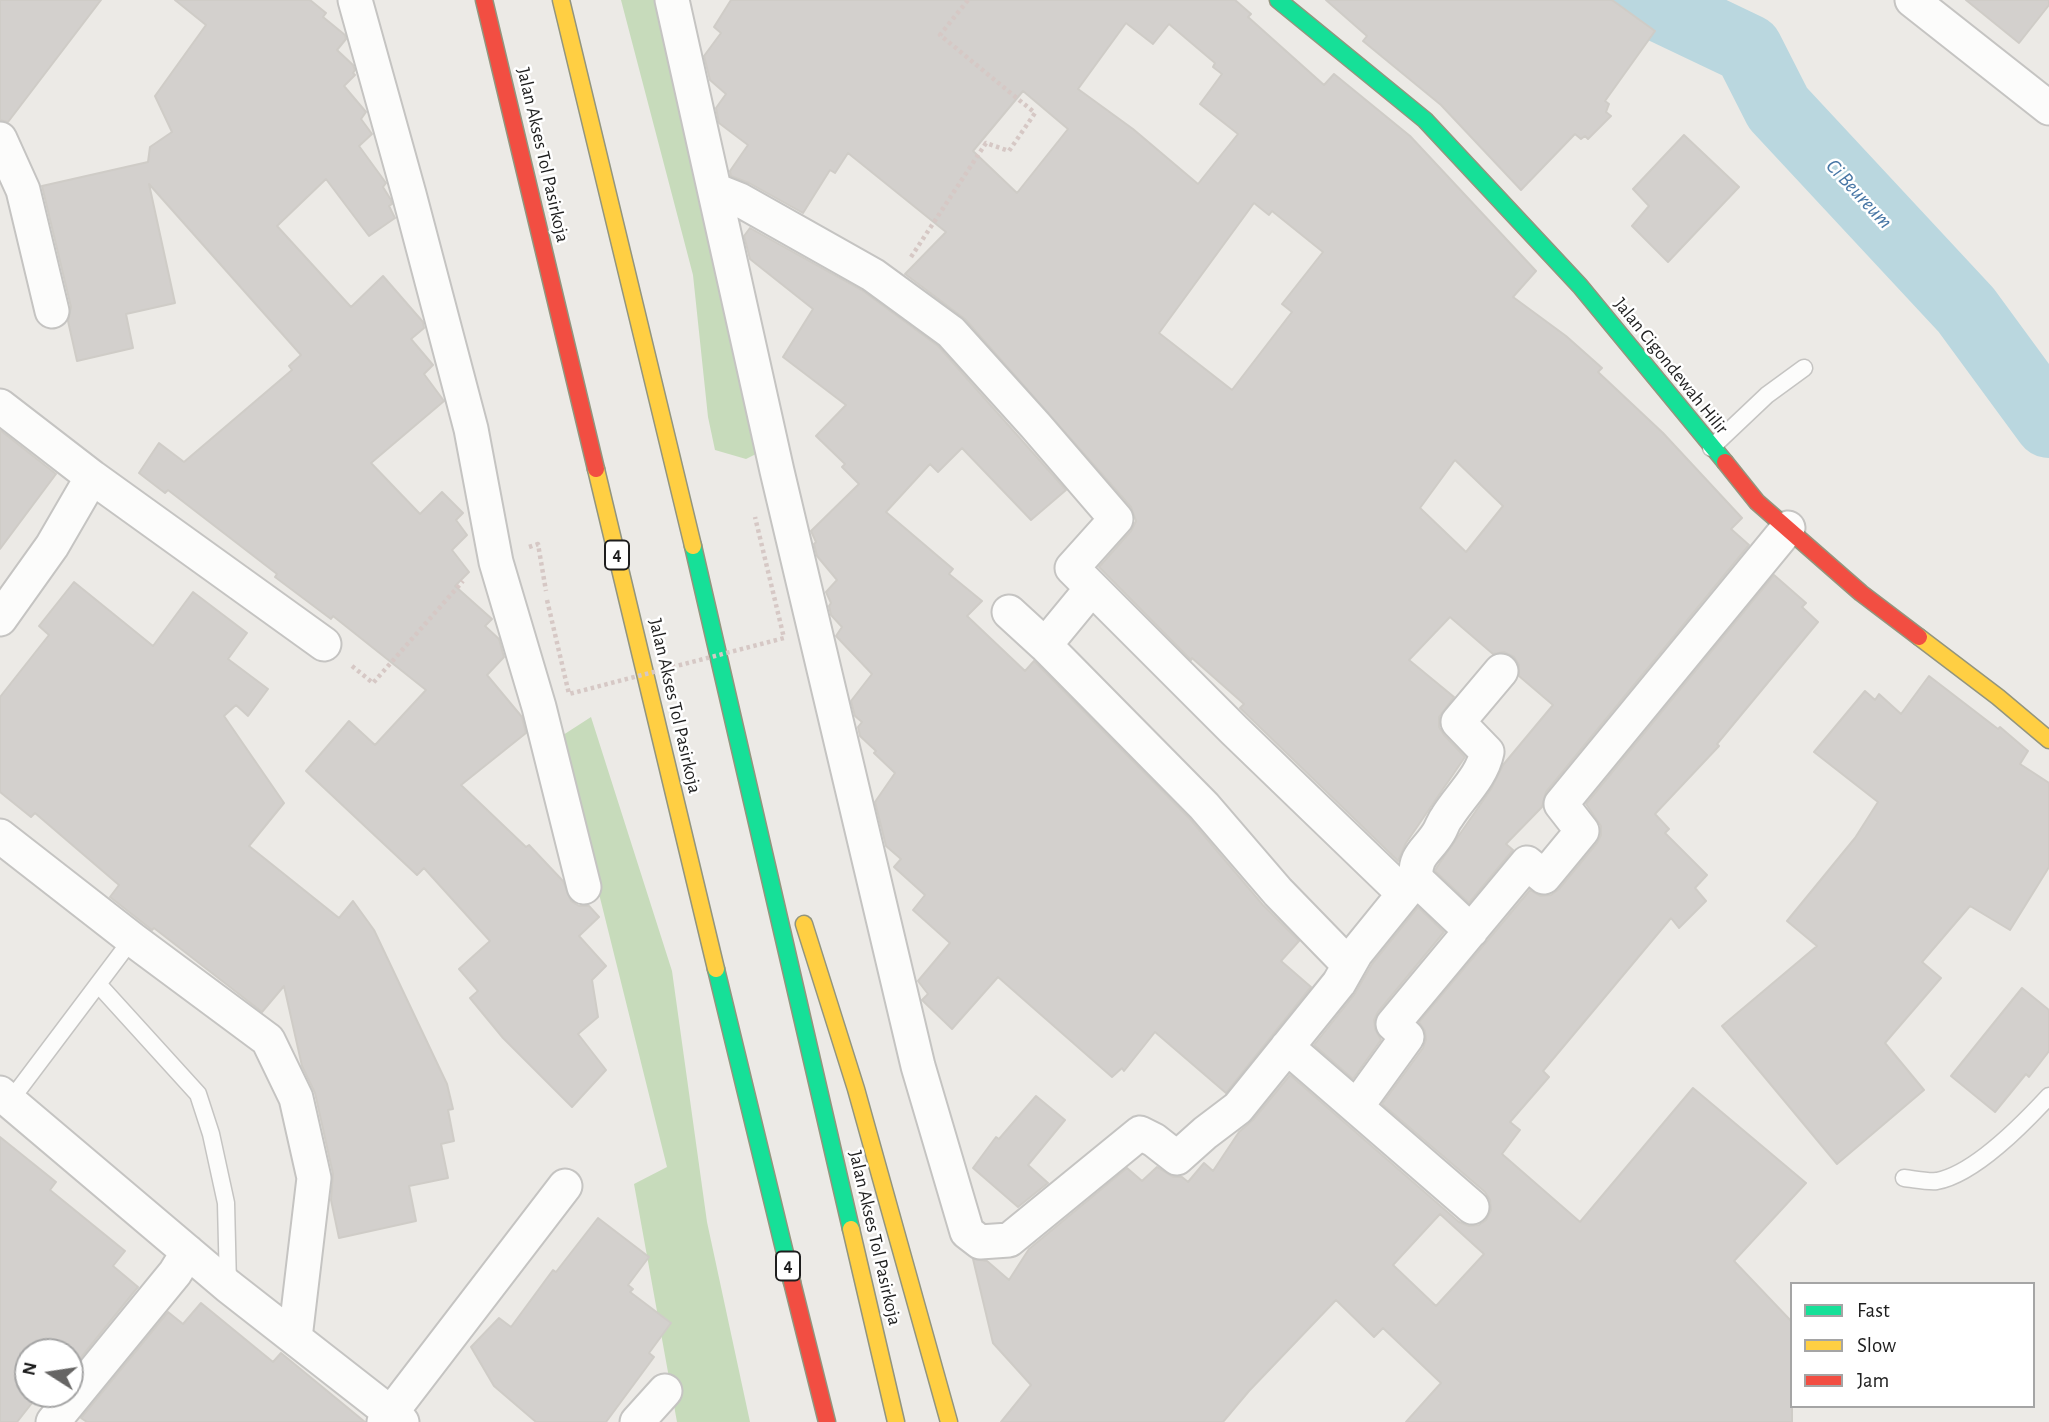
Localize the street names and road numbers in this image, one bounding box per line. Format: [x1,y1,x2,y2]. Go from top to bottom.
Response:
street label: Jalan Akses Tol Pasirkoja [512,65,574,245]
street label: Jalan Cigondewah Hilir [1609,293,1733,439]
road number: 4 [605,540,629,570]
street label: Jalan Akses Tol Pasirkoja [644,616,706,796]
street label: Jalan Akses Tol Pasirkoja [844,1148,906,1328]
road number: 4 [776,1252,800,1280]

